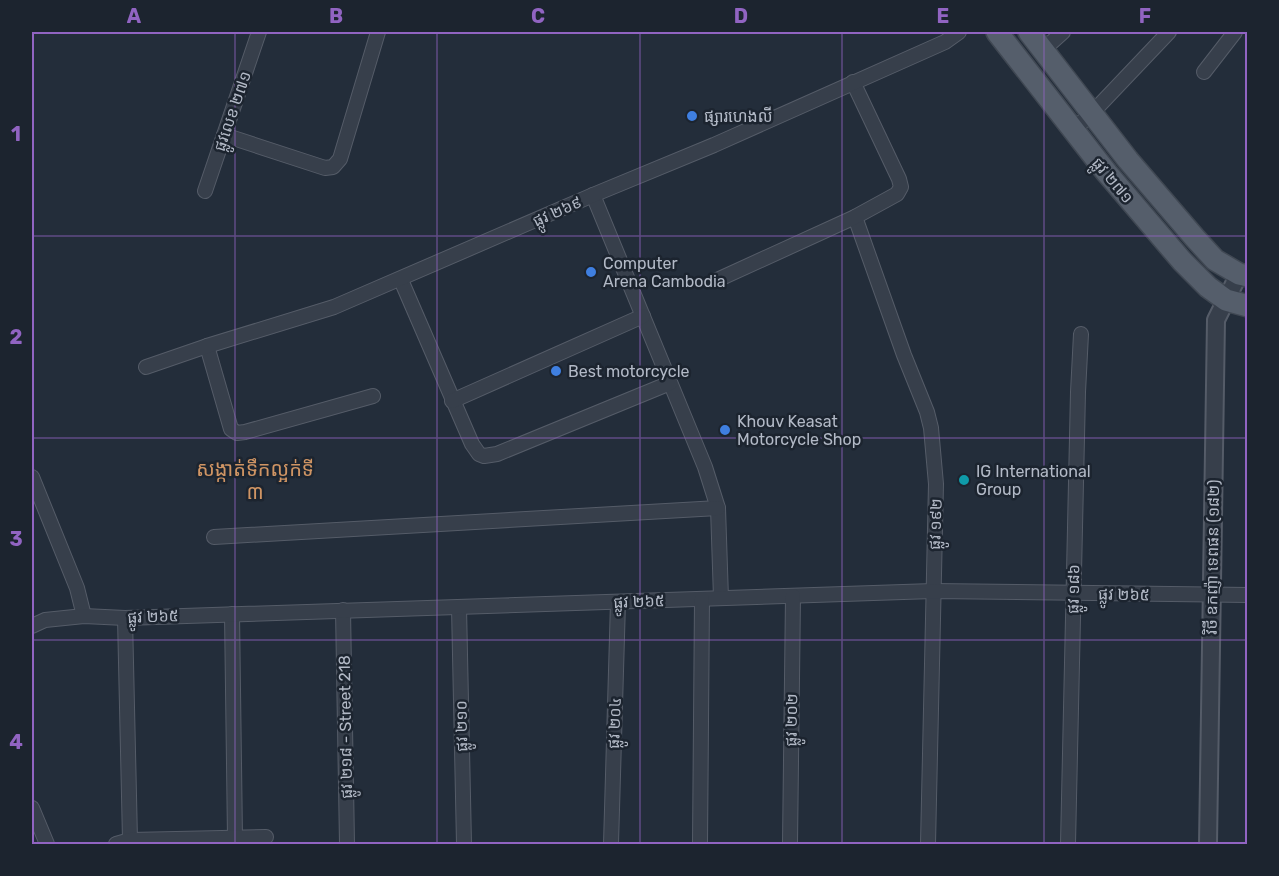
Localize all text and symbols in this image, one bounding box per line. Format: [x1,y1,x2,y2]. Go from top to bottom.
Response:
text: A [127,4,142,28]
text: B [329,4,343,28]
text: C [531,4,545,28]
text: D [734,4,748,28]
text: E [937,4,949,28]
text: F [1139,4,1151,28]
street label: ផ្លូវលេខ ២៧១ [210,69,260,155]
place label: ផ្សារហេងលី [704,106,773,126]
marker: ផ្សារហេងលី [685,109,699,123]
text: 1 [11,122,21,146]
street label: ផ្លូវ ២៧១ [1084,154,1137,210]
street label: ផ្លូវ ២៦៩ [530,192,587,235]
place label: Computer Arena Cambodia [603,254,726,291]
marker: Computer Arena Cambodia [584,265,598,279]
text: 2 [10,325,23,349]
place label: Best motorcycle [568,362,690,381]
marker: Best motorcycle [549,364,563,378]
place label: Khouv Keasat Motorcycle Shop [737,412,861,449]
marker: Khouv Keasat Motorcycle Shop [718,423,732,437]
district label: សង្កាត់ទឹកល្អក់ទី ៣ [196,457,314,504]
place label: IG International Group [976,462,1091,499]
marker: IG International Group [957,473,971,487]
street label: វិថី ឧកញ៉ា ទេពផន (១៨២) [1200,479,1223,635]
street label: ផ្លូវ ១៩២ [925,498,951,550]
text: 3 [9,527,23,551]
street label: ផ្លូវ ១៨៦ [1064,564,1088,614]
street label: ផ្លូវ ២៦៥ [1098,585,1150,609]
street label: ផ្លូវ ២៦៥ [613,591,665,617]
street label: ផ្លូវ ២៦៥ [127,606,179,632]
street label: ផ្លូវ ២១៨ - Street 218 [335,655,361,799]
street label: ផ្លូវ ២០២ [782,693,806,747]
street label: ផ្លូវ ២០៤ [604,697,630,749]
street label: ផ្លូវ ២១០ [452,700,476,752]
text: 4 [9,730,23,754]

